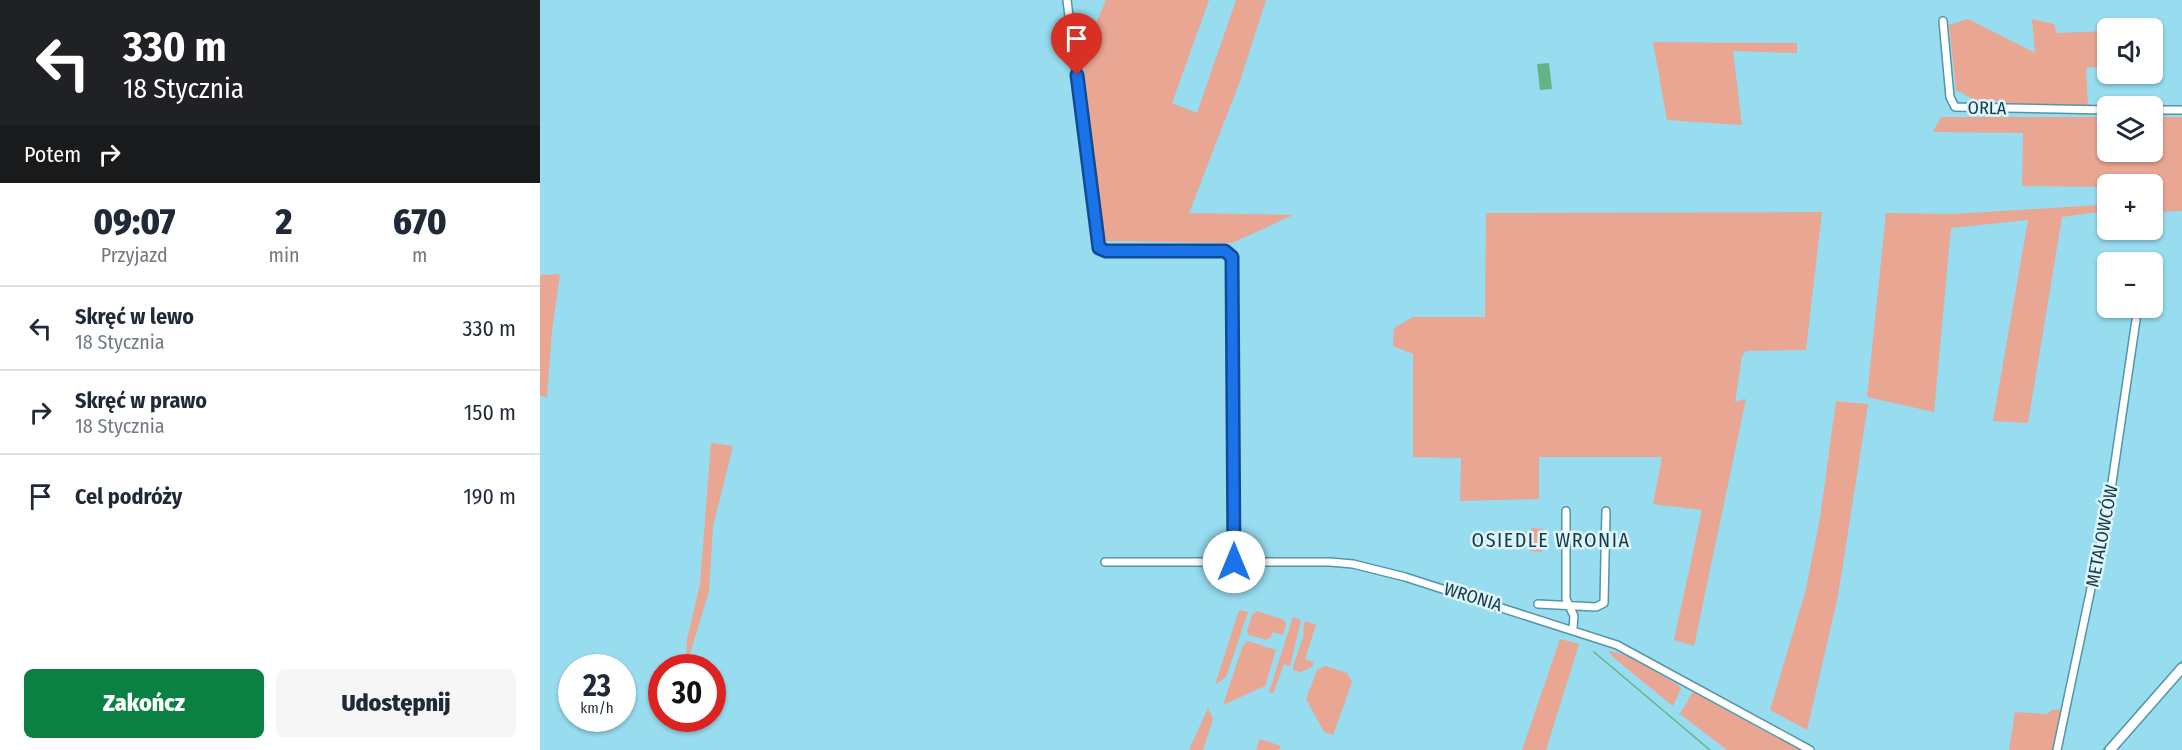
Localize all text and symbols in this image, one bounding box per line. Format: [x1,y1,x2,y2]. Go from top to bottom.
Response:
pin [1051,13,1102,75]
map controls [2097,18,2163,318]
button: sound [2097,18,2163,84]
text: 330 m [123,22,226,72]
icon: arrive [1060,22,1093,55]
icon: left [24,24,102,102]
text: 18 Stycznia [123,73,244,105]
button: layers [2097,96,2163,162]
street label: ORLA [1968,97,2007,119]
icon: right [93,138,126,171]
text: Potem [24,141,81,168]
button: + [2097,174,2163,240]
text: 09:07 [93,200,175,244]
text: 2 [276,200,293,244]
text: 670 [393,200,447,244]
text: Przyjazd [101,243,168,267]
text: min [269,243,300,267]
text: m [412,243,427,267]
button: − [2097,252,2163,318]
text: Skręć w lewo [75,303,194,330]
icon: left [24,312,57,345]
text: 330 m [463,315,516,342]
text: 18 Stycznia [75,330,165,354]
text: Skręć w prawo [75,387,207,414]
icon: right [24,396,57,429]
text: 150 m [464,399,516,426]
text: 18 Stycznia [75,414,165,438]
icon: arrive [24,480,57,513]
street label: METALOWCÓW [2080,482,2123,589]
text: Cel podróży [75,483,182,510]
text: 190 m [463,483,516,510]
district label: OSIEDLE WRONIA [1472,528,1630,552]
position arrow [1202,530,1266,594]
street label: WRONIA [1441,578,1505,616]
speed limit sign: 30 [648,654,726,732]
text: 23 [583,668,611,704]
button: Zakończ [24,669,264,738]
button: Udostępnij [276,669,516,738]
text: km/h [580,699,614,717]

